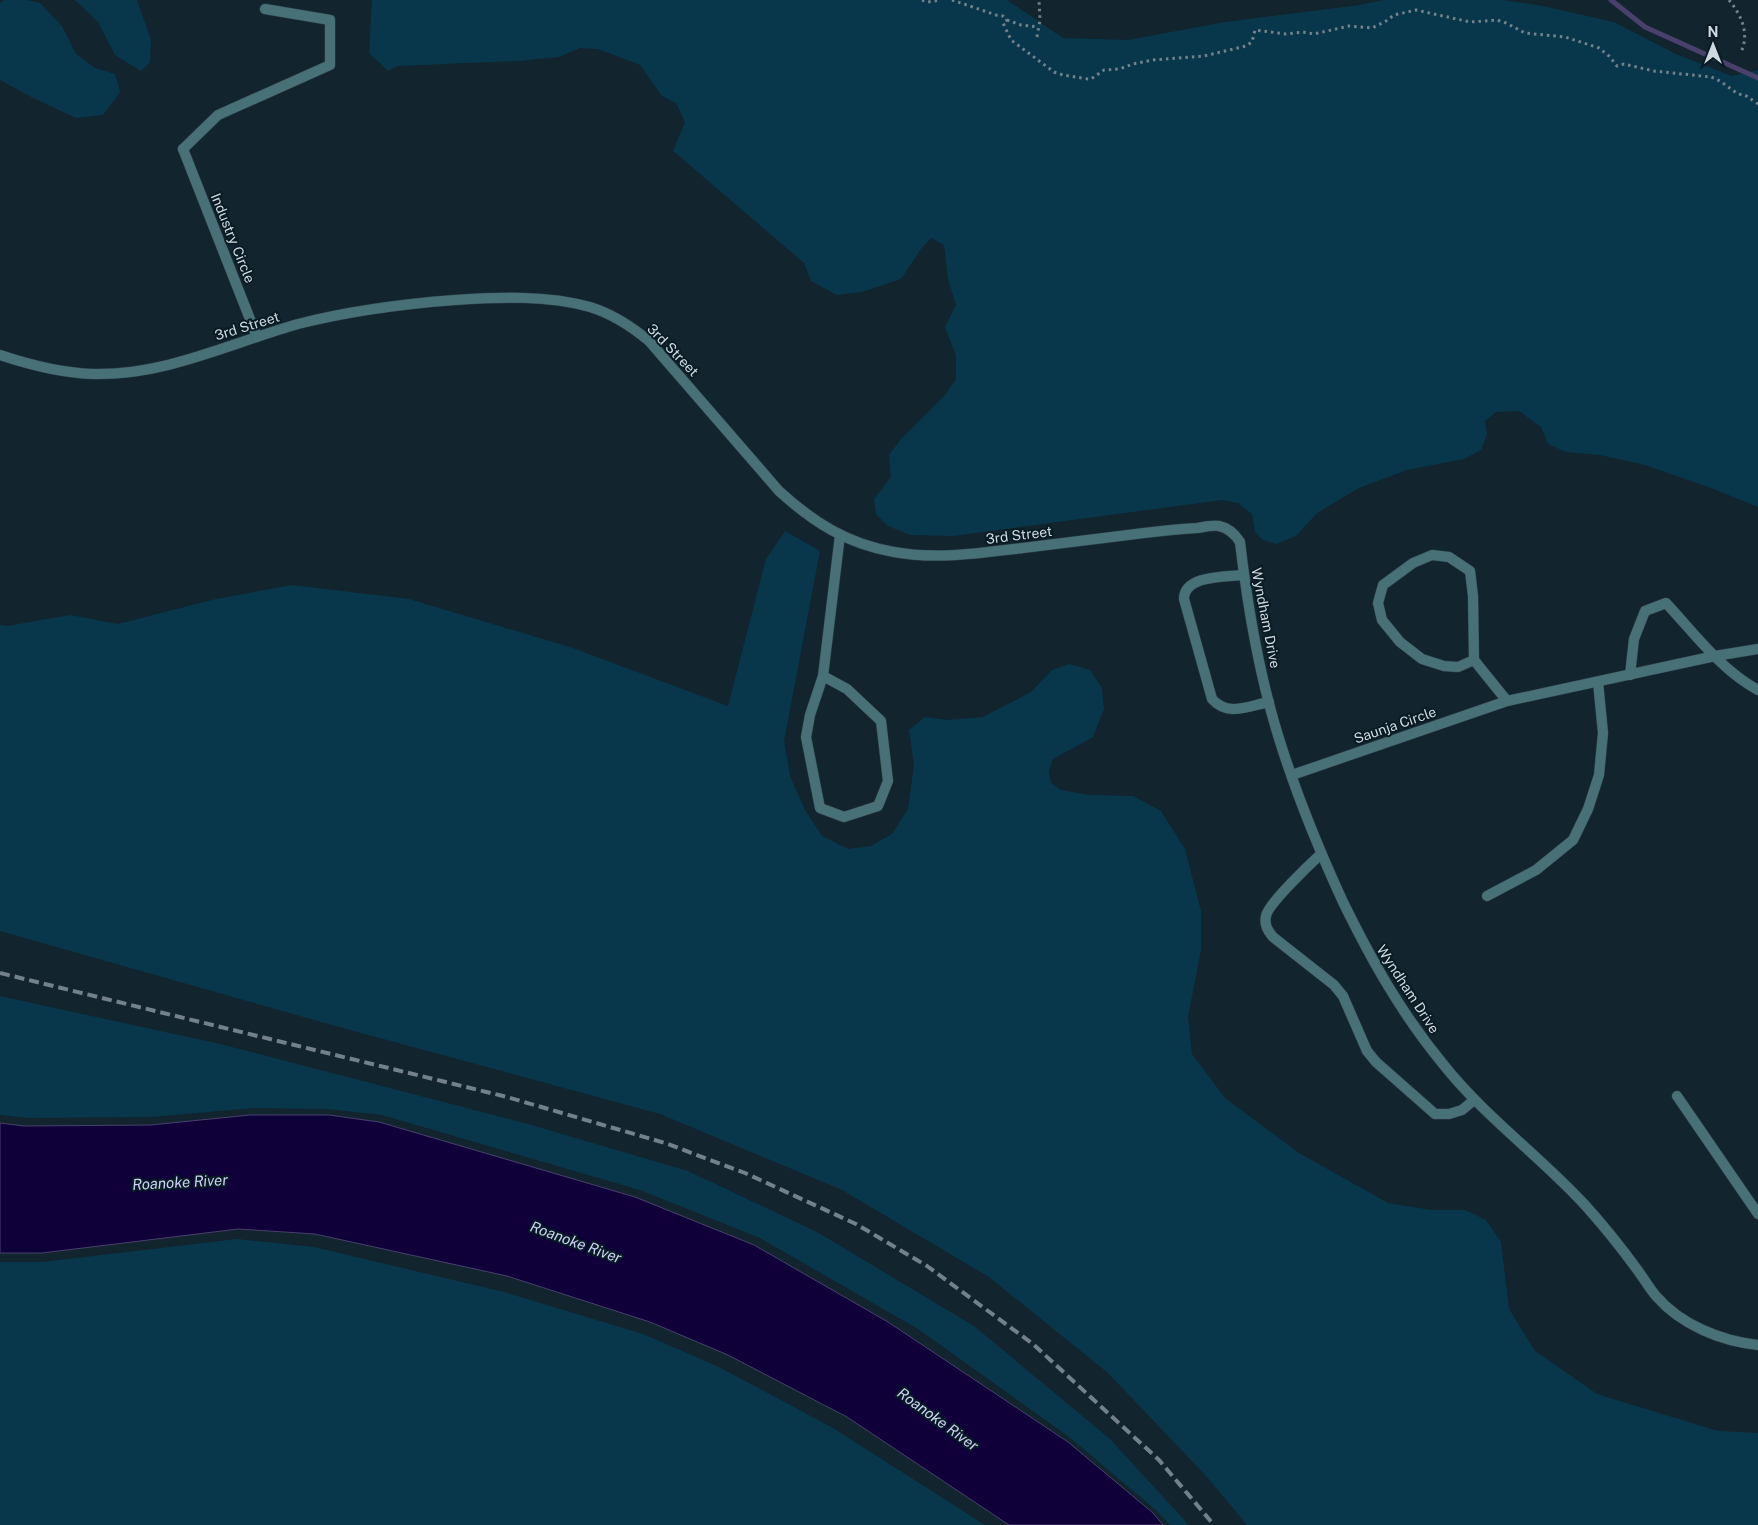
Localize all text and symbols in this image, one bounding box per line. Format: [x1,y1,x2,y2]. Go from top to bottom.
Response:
north arrow [1688,20,1738,70]
text: N [1708,24,1718,40]
street label: Industry Circle [208,191,258,285]
street label: 3rd Street [213,309,281,343]
street label: 3rd Street [644,320,702,380]
street label: 3rd Street [985,523,1053,547]
street label: Wyndham Drive [1248,566,1284,670]
street label: Saunja Circle [1352,703,1438,747]
street label: Wyndham Drive [1373,942,1443,1036]
water label: Roanoke River [132,1171,229,1193]
water label: Roanoke River [528,1218,624,1266]
water label: Roanoke River [894,1384,982,1454]

